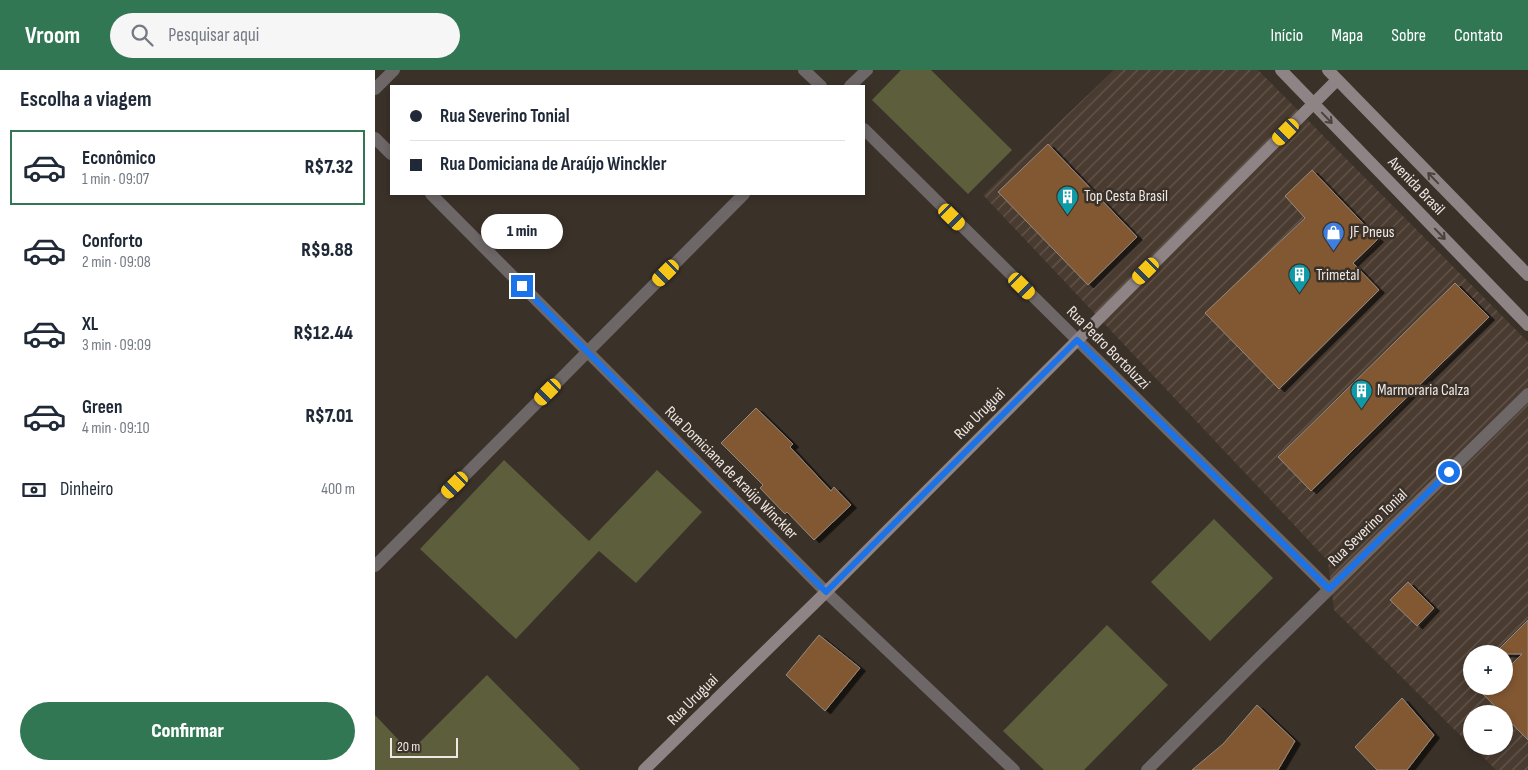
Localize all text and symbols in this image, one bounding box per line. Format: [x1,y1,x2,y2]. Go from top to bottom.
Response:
search box [110,13,460,58]
text: Vroom [25,21,80,50]
icon: search [128,21,156,49]
text: Pesquisar aqui [168,24,259,47]
text: Início [1271,25,1303,46]
text: Mapa [1331,25,1363,46]
text: Sobre [1391,25,1426,46]
text: Contato [1454,25,1503,46]
text: Escolha a viagem [20,86,152,113]
text: Rua Severino Tonial [440,105,570,128]
one-way arrow [1321,111,1333,124]
car [1270,116,1301,148]
icon: car [22,145,67,190]
text: Econômico [82,147,156,170]
street label: Avenida Brasil [1383,152,1448,219]
text: Rua Domiciana de Araújo Winckler [440,153,667,176]
text: R$7.32 [305,156,353,179]
text: 1 min · 09:07 [82,170,149,189]
one-way arrow [1427,171,1439,184]
building icon: Top Cesta Brasil [1056,184,1080,215]
place label: Top Cesta Brasil [1084,187,1168,206]
car [936,201,967,233]
callout: 1 min [481,214,563,248]
shop icon: JF Pneus [1322,220,1346,251]
text: 1 min [507,222,537,241]
place label: JF Pneus [1349,223,1395,242]
icon: car [22,228,67,273]
one-way arrow [1434,228,1446,240]
text: Conforto [82,230,143,253]
text: R$9.88 [301,239,353,262]
text: 2 min · 09:08 [82,253,151,272]
car [1130,255,1161,287]
car [650,257,681,289]
building icon: Trimetal [1288,263,1312,294]
place label: Trimetal [1316,266,1359,285]
car [1006,270,1037,302]
route end [511,275,533,297]
street label: Rua Pedro Bortoluzzi [1062,302,1154,394]
icon: car [22,311,67,356]
text: XL [82,313,98,336]
text: R$12.44 [294,322,353,345]
text: 3 min · 09:09 [82,336,151,355]
car [532,376,563,408]
building icon: Marmoraria Calza [1349,378,1373,409]
place label: Marmoraria Calza [1377,381,1469,400]
street label: Rua Uruguai [951,385,1009,443]
icon: car [22,394,67,439]
text: Green [82,396,122,419]
street label: Rua Domiciana de Araújo Winckler [660,402,802,544]
text: R$7.01 [305,405,353,428]
text: 4 min · 09:10 [82,419,150,438]
route start [1438,461,1460,483]
car [439,469,470,501]
icon: cash [20,476,48,504]
text: Dinheiro [60,478,113,501]
text: 400 m [321,480,355,499]
street label: Rua Severino Tonial [1324,485,1412,571]
map controls [1463,645,1513,755]
button: + [1463,645,1513,695]
street label: Rua Uruguai [664,671,722,729]
button: Confirmar [20,702,355,760]
button: − [1463,705,1513,755]
scale bar [390,735,457,758]
text: 20 m [397,738,420,755]

